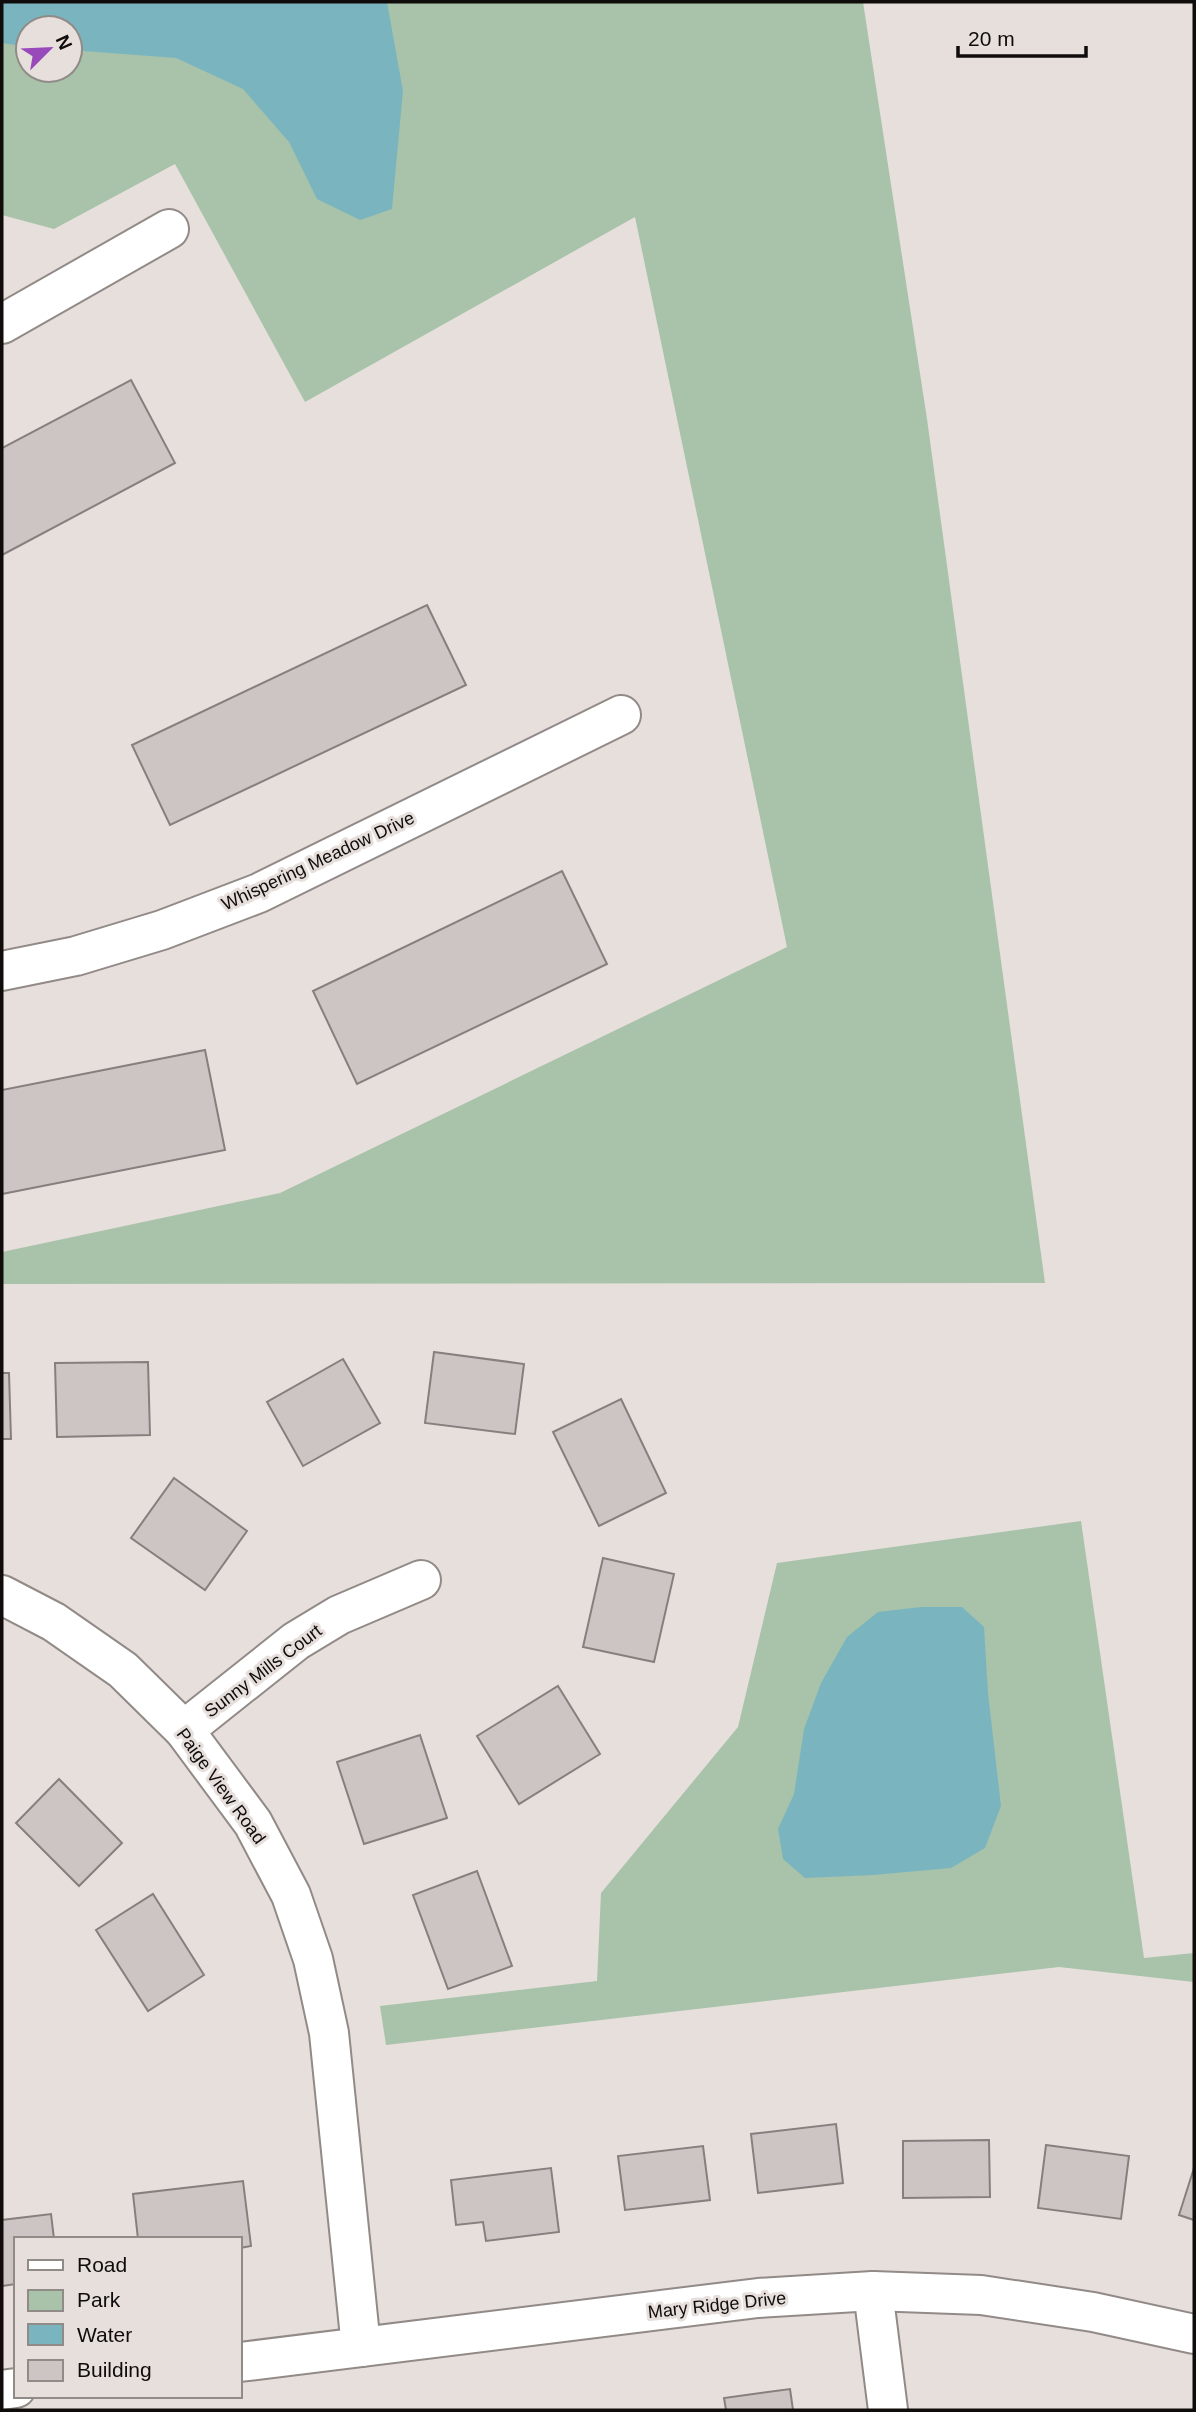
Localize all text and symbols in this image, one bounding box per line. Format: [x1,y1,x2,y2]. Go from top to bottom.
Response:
north arrow [14,14,84,84]
scale bar [958,14,1086,58]
text: 20 m [968,27,1015,50]
text: N [52,32,76,53]
street label: Whispering Meadow Drive [219,808,417,914]
street label: Sunny Mills Court [201,1621,325,1721]
street label: Paige View Road [172,1724,270,1848]
legend [14,2237,242,2398]
text: Road [77,2253,127,2276]
text: Park [77,2288,121,2311]
street label: Mary Ridge Drive [647,2288,787,2322]
text: Water [77,2323,132,2346]
text: Building [77,2358,152,2381]

